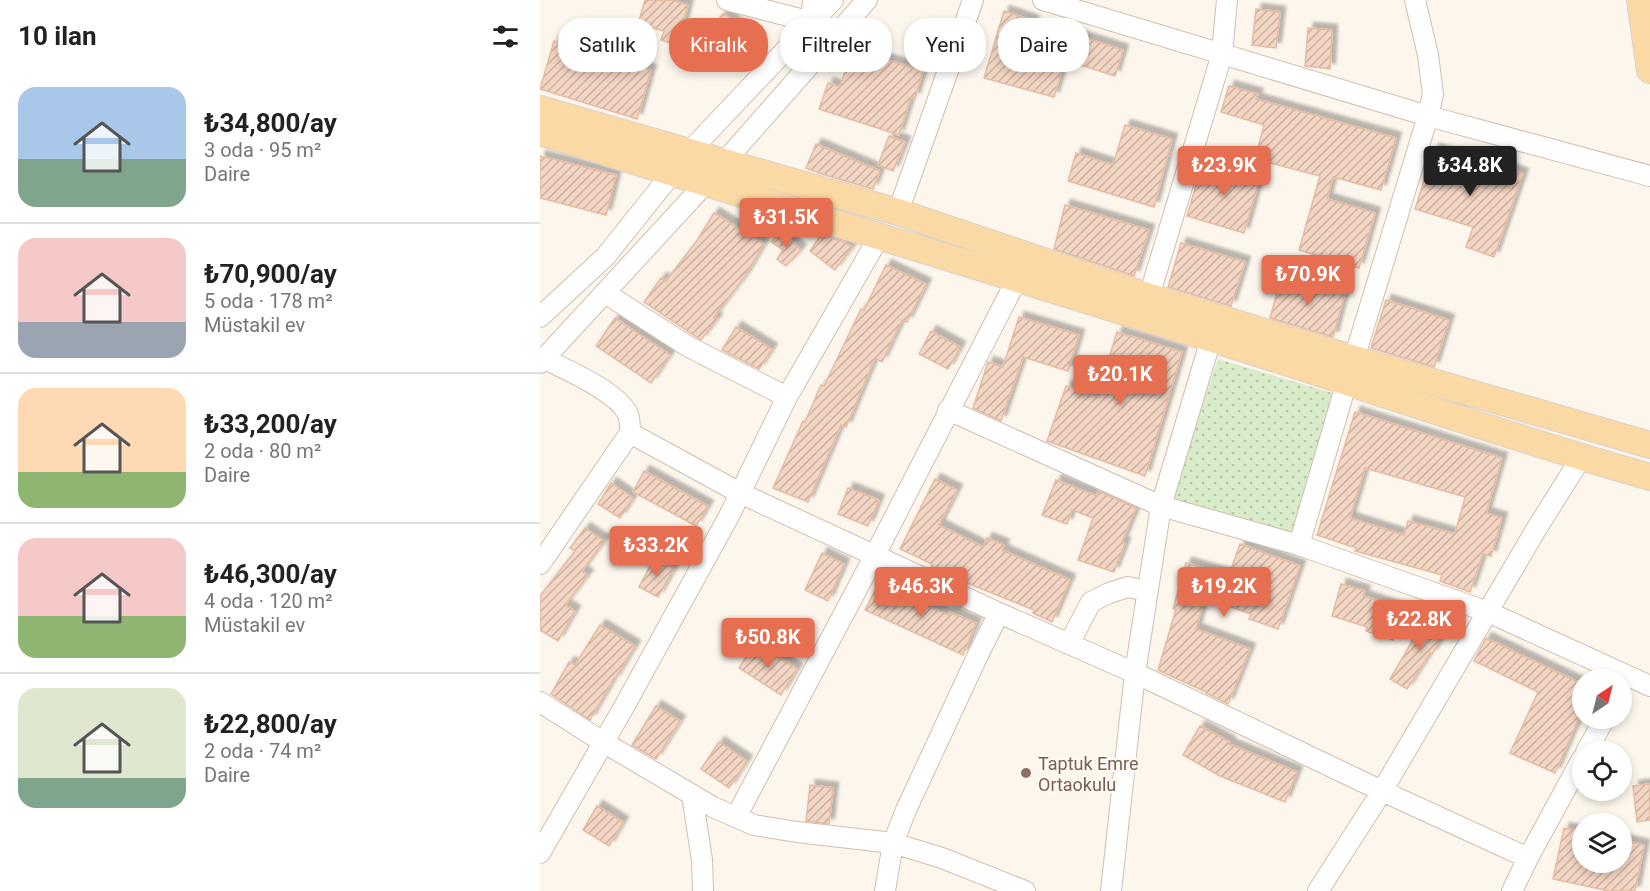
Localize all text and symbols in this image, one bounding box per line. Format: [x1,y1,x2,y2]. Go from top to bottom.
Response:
chip: Satılık [558,18,657,72]
chip: Kiralık [669,18,768,72]
chip: Filtreler [780,18,892,72]
chip: Yeni [904,18,986,72]
chip: Daire [998,18,1089,72]
icon: filters [489,20,522,53]
text: 10 ilan [18,21,97,51]
text: ₺34,800/ay [204,108,337,138]
icon: home [66,111,138,183]
text: 3 oda · 95 m² [204,138,321,162]
pin: ₺23.9K [1175,146,1273,197]
pin: ₺34.8K [1421,146,1519,197]
text: ₺23.9K [1192,153,1256,177]
text: ₺34.8K [1438,153,1502,177]
text: Daire [204,162,250,186]
pin: ₺31.5K [737,198,835,249]
text: ₺31.5K [754,205,818,229]
pin: ₺70.9K [1259,255,1357,306]
text: ₺70,900/ay [204,259,337,289]
icon: home [66,262,138,334]
text: ₺70.9K [1276,262,1340,286]
text: 5 oda · 178 m² [204,289,332,313]
text: Müstakil ev [204,313,305,337]
pin: ₺20.1K [1071,355,1169,406]
text: ₺20.1K [1088,362,1152,386]
text: ₺33,200/ay [204,409,337,439]
icon: home [66,412,138,484]
text: 2 oda · 80 m² [204,439,321,463]
text: Daire [204,463,250,487]
pin: ₺33.2K [607,526,705,577]
text: ₺33.2K [624,533,688,557]
text: ₺46,300/ay [204,559,337,589]
icon: home [66,562,138,634]
pin: ₺46.3K [872,567,970,618]
pin: ₺19.2K [1175,567,1273,618]
text: ₺46.3K [889,574,953,598]
text: ₺19.2K [1192,574,1256,598]
text: 4 oda · 120 m² [204,589,332,613]
pin: ₺22.8K [1370,600,1468,651]
text: ₺22.8K [1387,607,1451,631]
text: Müstakil ev [204,613,305,637]
pin: ₺50.8K [719,618,817,669]
text: ₺50.8K [736,625,800,649]
north arrow [1572,669,1632,729]
map controls [1572,669,1632,873]
text: ₺22,800/ay [204,709,337,739]
icon: home [66,712,138,784]
text: 2 oda · 74 m² [204,739,321,763]
button: locate [1572,741,1632,801]
place label: Taptuk Emre Ortaokulu [1038,753,1139,795]
text: Daire [204,763,250,787]
marker: Taptuk Emre Ortaokulu [1019,766,1033,780]
button: layers [1572,813,1632,873]

